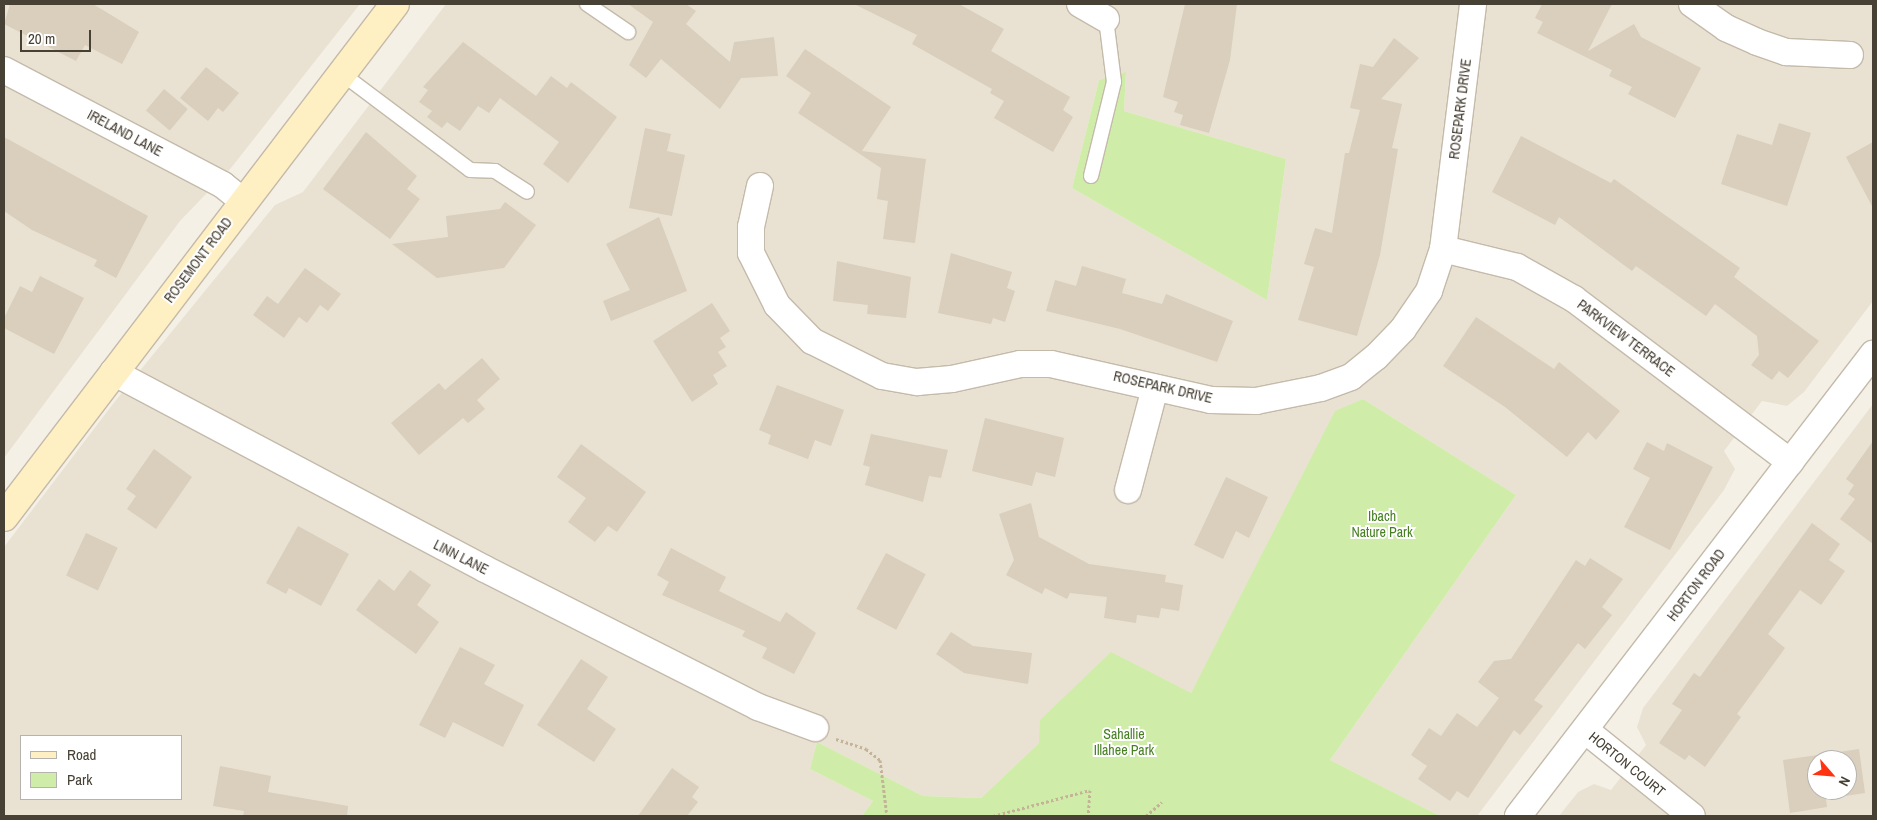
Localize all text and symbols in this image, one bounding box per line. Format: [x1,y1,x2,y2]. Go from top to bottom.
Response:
scale bar [22,20,94,52]
text: 20 m [28,28,55,49]
street label: ROSEPARK DRIVE [1445,58,1475,160]
street label: IRELAND LANE [84,106,166,160]
street label: ROSEMONT ROAD [160,214,236,306]
street label: PARKVIEW TERRACE [1574,296,1678,380]
street label: ROSEPARK DRIVE [1112,367,1214,407]
park label: Ibach Nature Park [1351,508,1413,540]
street label: LINN LANE [431,536,491,578]
street label: HORTON ROAD [1664,546,1728,624]
park label: Sahallie Illahee Park [1094,726,1154,759]
street label: HORTON COURT [1586,728,1668,800]
legend [20,735,182,800]
text: Road [67,744,96,765]
north arrow [1807,750,1857,800]
text: Park [67,769,92,790]
text: N [1835,774,1854,789]

